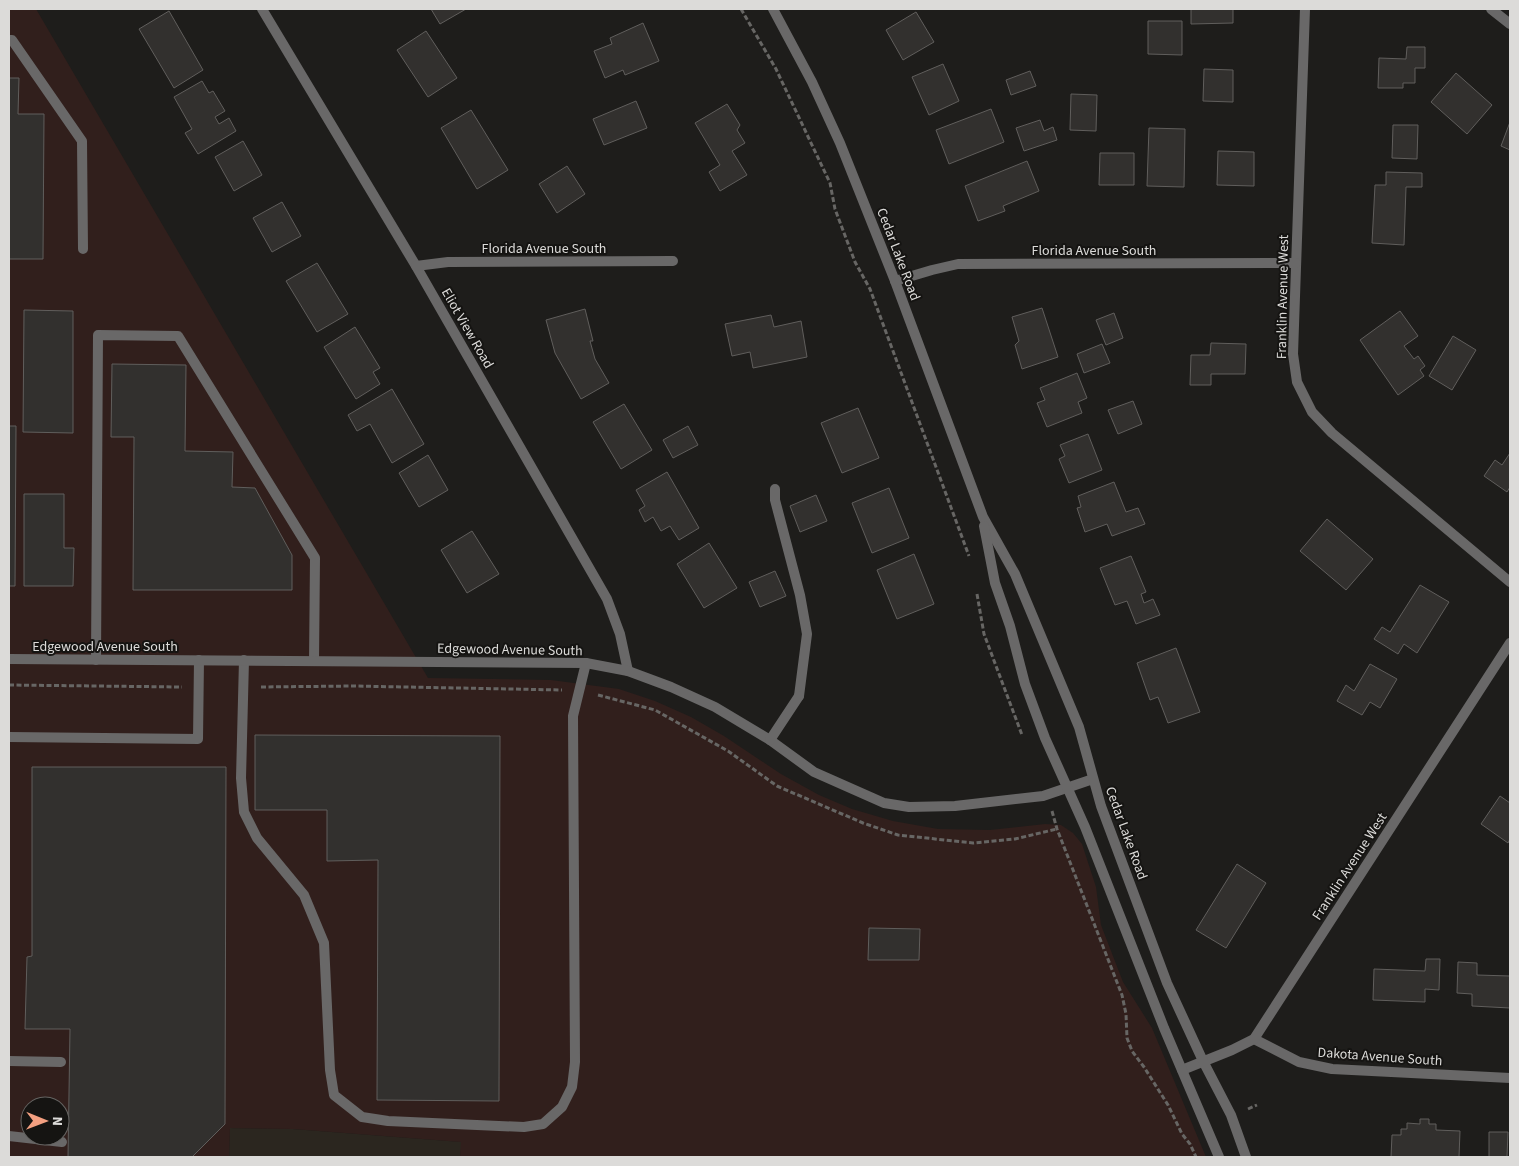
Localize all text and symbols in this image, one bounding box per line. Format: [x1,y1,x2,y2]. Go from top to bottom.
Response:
street label: Cedar Lake Road [871,205,925,304]
street label: Franklin Avenue West [1272,234,1294,359]
street label: Florida Avenue South [482,239,606,259]
street label: Florida Avenue South [1032,241,1156,261]
street label: Eliot View Road [436,285,498,372]
street label: Edgewood Avenue South [32,637,178,657]
street label: Edgewood Avenue South [437,639,583,661]
street label: Cedar Lake Road [1100,784,1152,883]
street label: Franklin Avenue West [1308,809,1392,924]
street label: Dakota Avenue South [1317,1043,1443,1071]
north arrow [20,1096,70,1146]
text: N [47,1116,67,1126]

